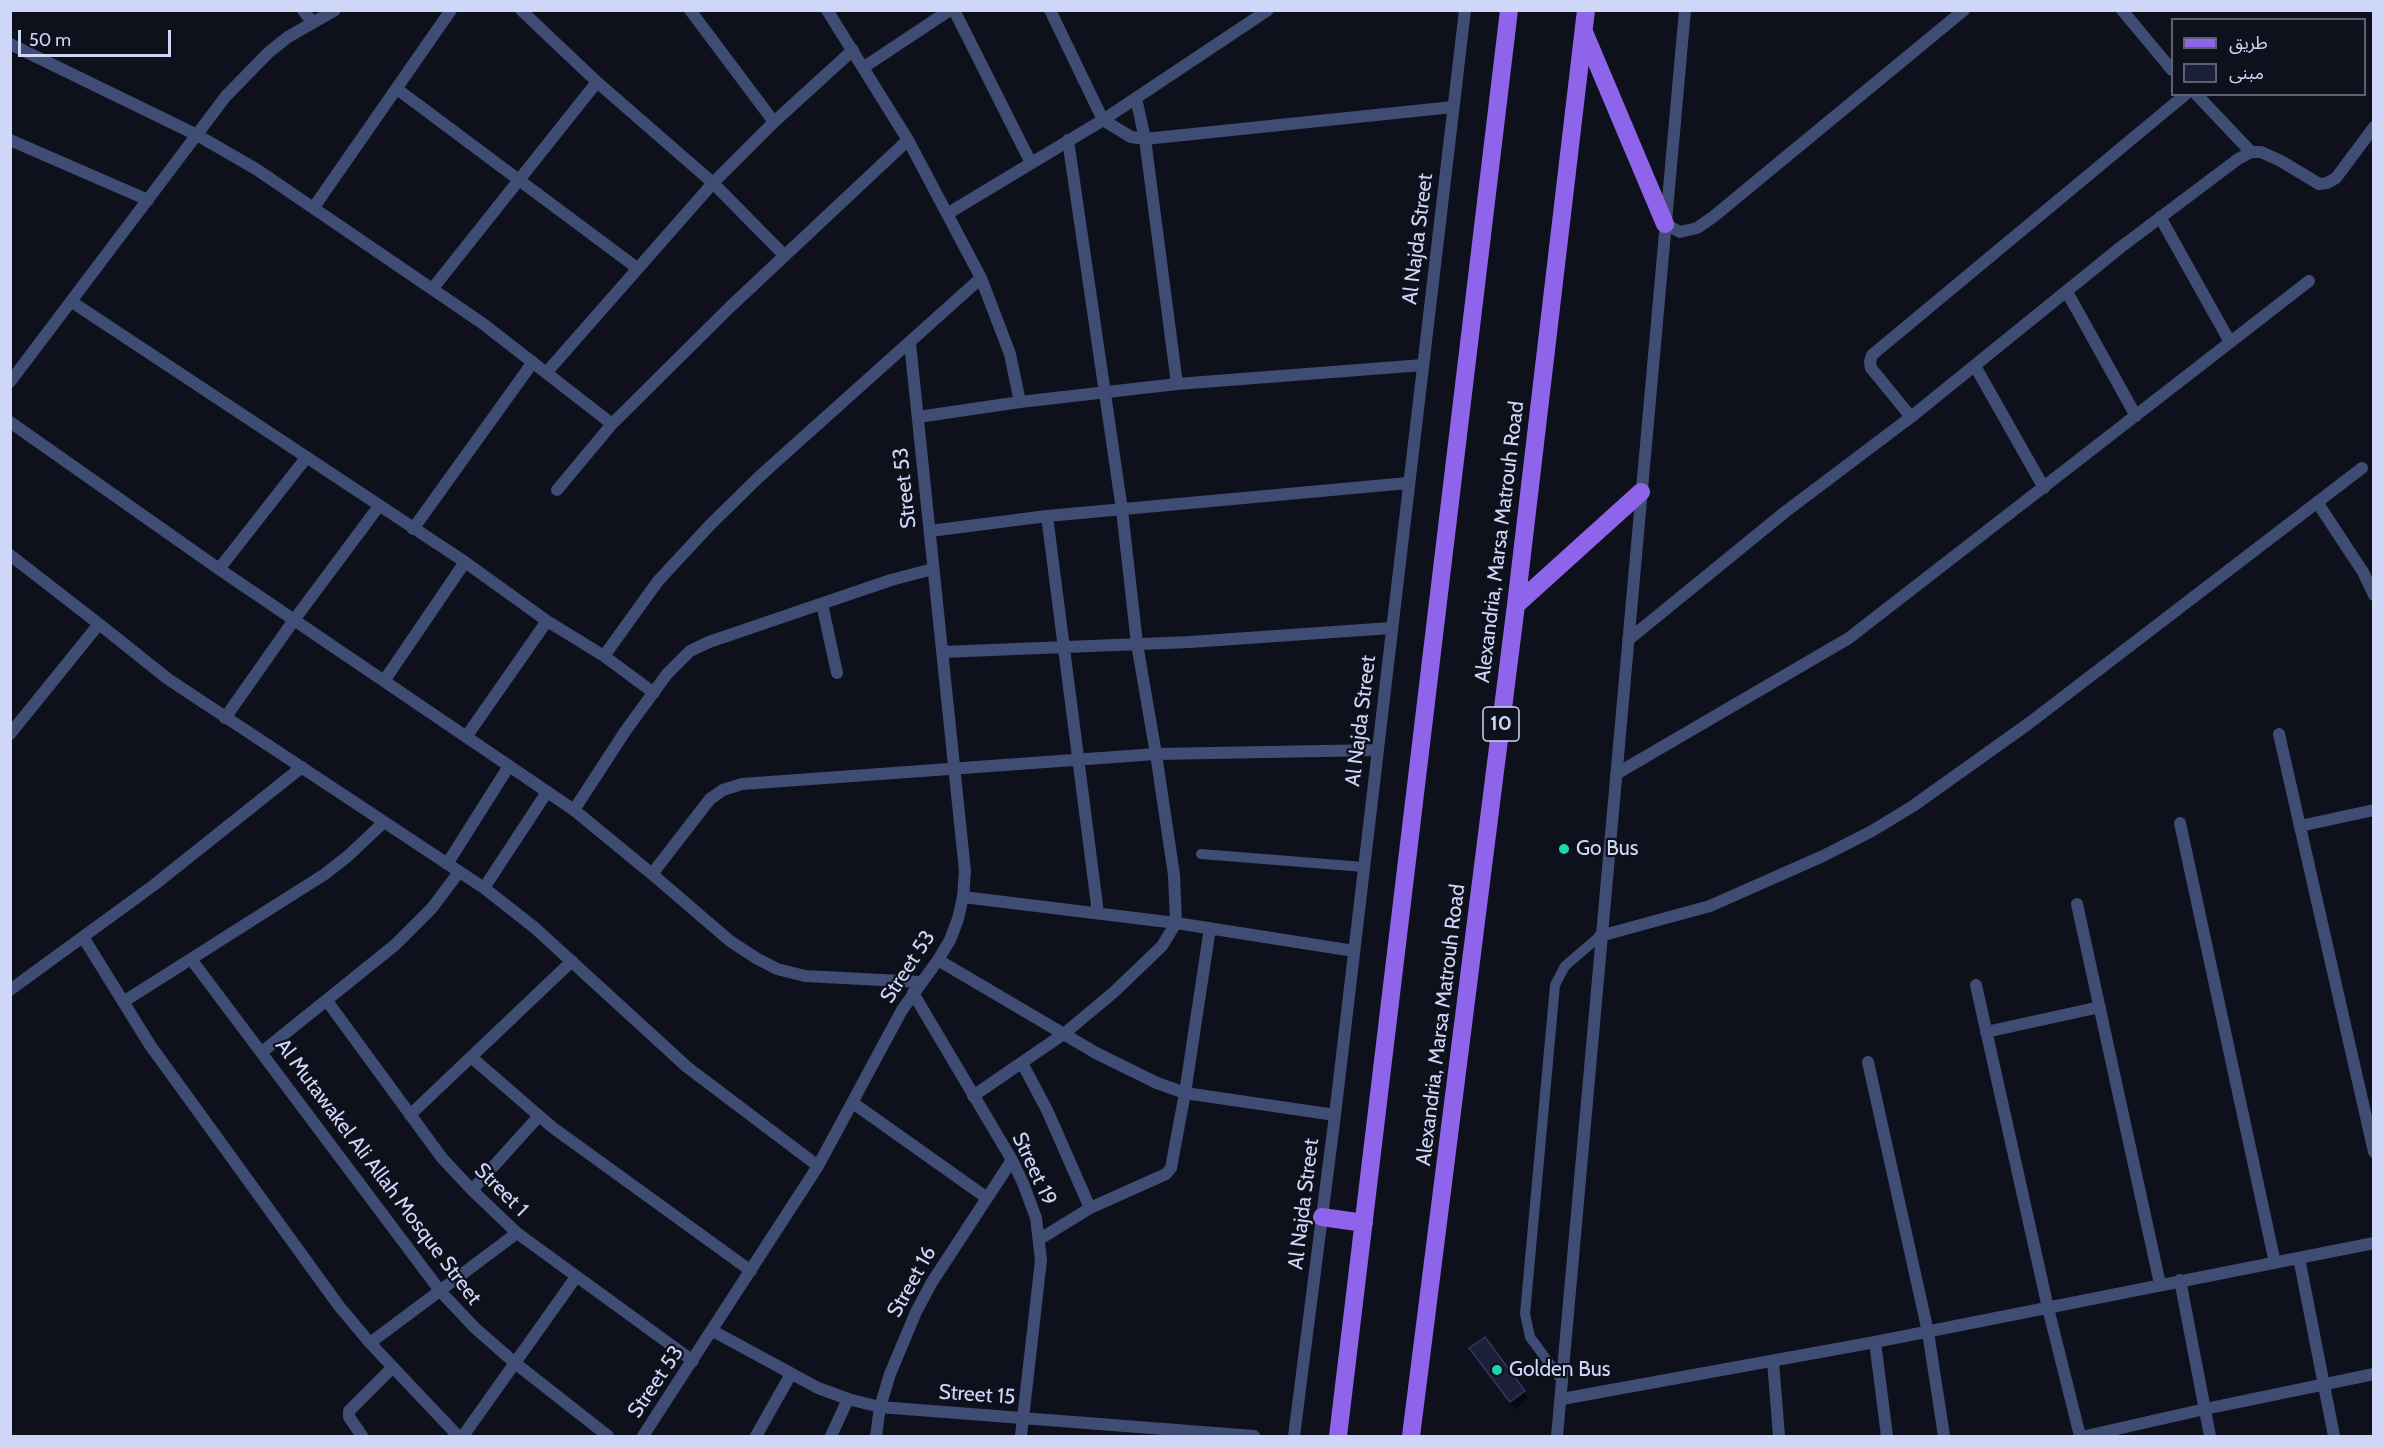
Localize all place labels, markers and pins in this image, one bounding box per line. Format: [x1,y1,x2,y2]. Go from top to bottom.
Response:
place label: Go Bus [1576,836,1638,862]
marker: Go Bus [1557,842,1571,856]
place label: Golden Bus [1509,1357,1610,1383]
marker: Golden Bus [1490,1363,1504,1377]

